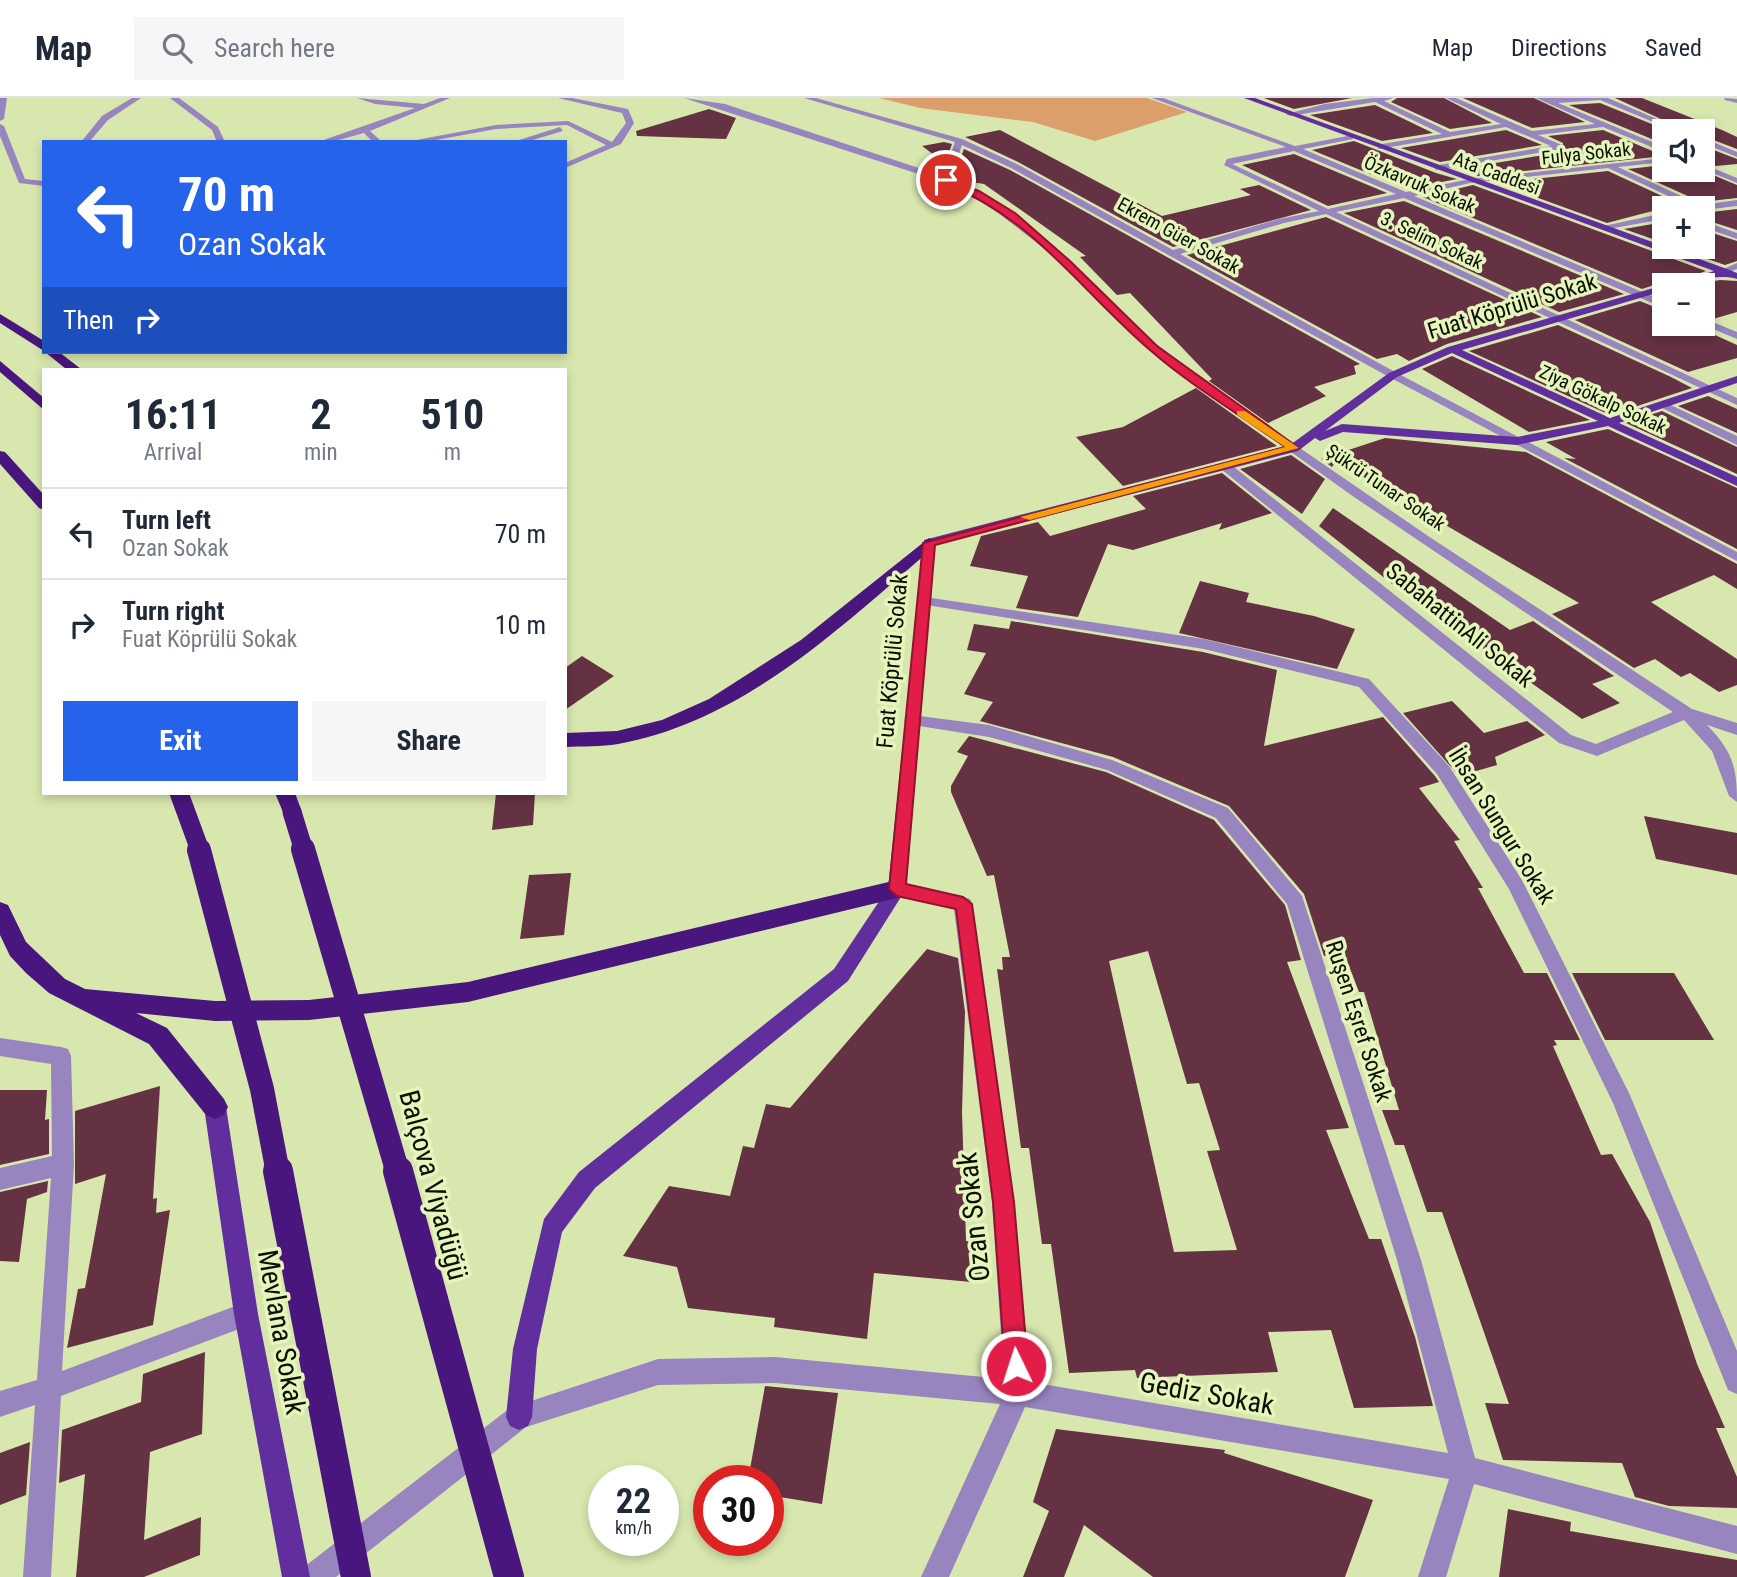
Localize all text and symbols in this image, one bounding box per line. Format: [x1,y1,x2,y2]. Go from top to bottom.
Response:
search box [134,17,624,80]
text: Map [35,29,92,68]
icon: search [158,29,196,67]
text: Search here [214,33,335,63]
text: Map [1432,34,1473,62]
text: Directions [1511,34,1607,62]
text: Saved [1645,34,1702,62]
map controls [1652,119,1715,336]
button: sound [1652,119,1715,182]
street label: Fulya Sokak [1540,137,1632,170]
street label: Ata Caddesi [1450,147,1543,200]
pin [916,150,976,210]
street label: Özkavruk Sokak [1361,151,1479,218]
icon: arrive [927,161,965,199]
text: 70 m [178,166,275,223]
icon: left [63,168,154,259]
street label: Ekrem Güer Sokak [1114,192,1244,279]
button: + [1652,196,1715,259]
street label: 3. Selim Sokak [1377,207,1487,274]
text: Ozan Sokak [178,225,326,263]
street label: Fuat Köprülü Sokak [1424,268,1600,345]
button: − [1652,273,1715,336]
icon: right [128,301,166,339]
text: Then [63,305,114,335]
street label: Ziya Gökalp Sokak [1536,360,1670,439]
text: 16:11 [125,390,221,439]
text: 2 [310,390,331,439]
text: 510 [420,390,484,439]
text: Arrival [144,439,202,466]
text: min [304,439,338,466]
text: m [444,439,461,466]
street label: Şükrü Tunar Sokak [1322,439,1450,536]
text: Turn left [122,505,211,535]
icon: left [63,515,101,553]
text: 70 m [495,519,546,549]
text: Ozan Sokak [122,535,229,562]
street label: SabahattinAli Sokak [1381,558,1539,693]
street label: Fuat Köprülü Sokak [871,572,914,749]
text: Turn right [122,596,224,626]
icon: right [63,606,101,644]
text: 10 m [495,610,546,640]
text: Fuat Köprülü Sokak [122,626,297,653]
button: Exit [63,701,298,781]
button: Share [312,701,546,781]
street label: İhsan Sungur Sokak [1443,743,1561,910]
street label: Ruşen Eşref Sokak [1320,937,1398,1106]
street label: Balçova Viyadüğü [392,1087,475,1284]
street label: Ozan Sokak [950,1150,997,1283]
street label: Mevlana Sokak [251,1247,312,1417]
position arrow [979,1329,1053,1403]
street label: Gediz Sokak [1137,1365,1277,1422]
speed limit sign: 30 [693,1465,784,1556]
text: 22 [616,1481,651,1522]
text: km/h [615,1517,652,1538]

